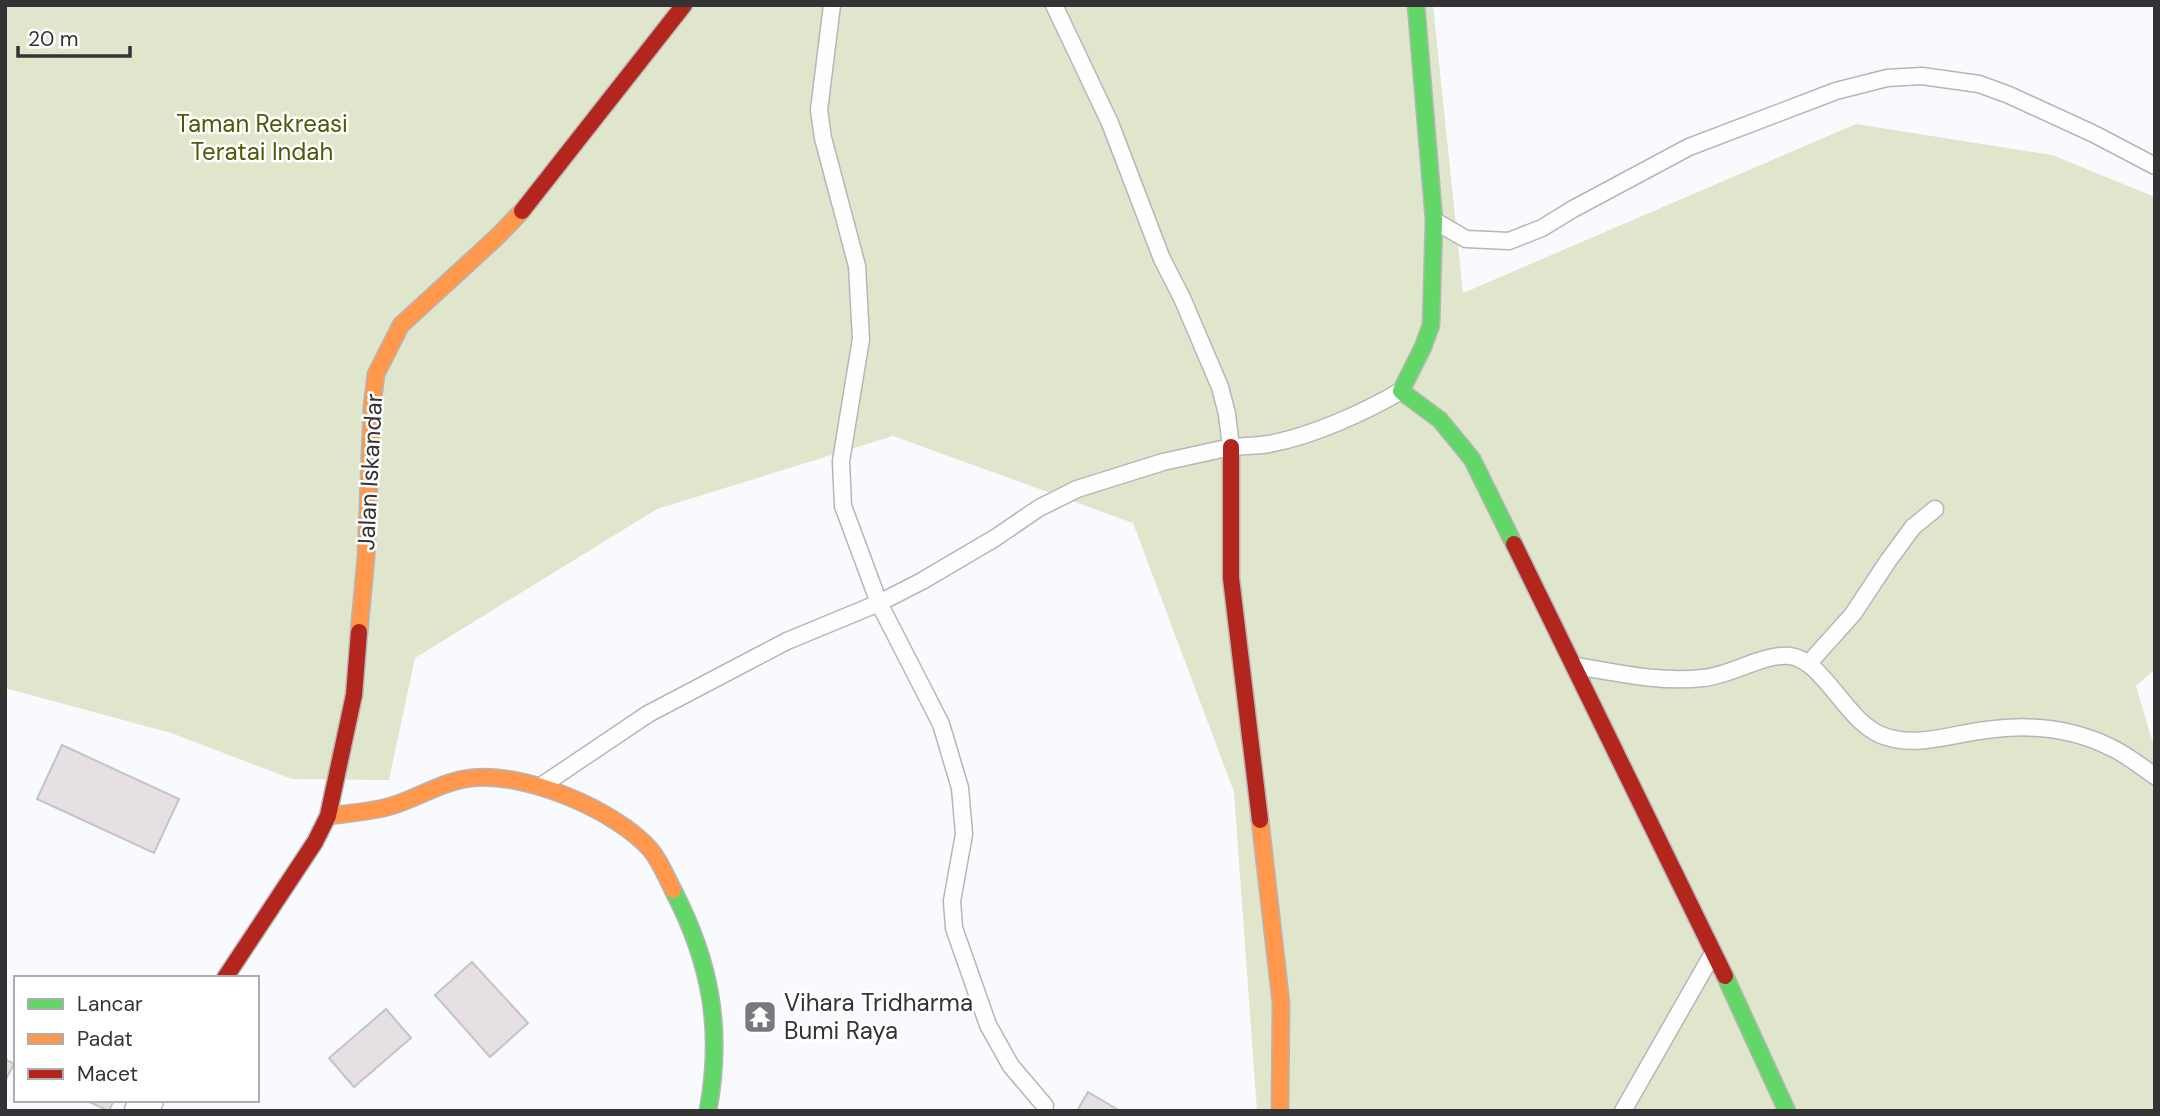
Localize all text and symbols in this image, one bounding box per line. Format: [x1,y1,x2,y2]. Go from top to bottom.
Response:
scale bar [18,14,130,58]
text: 20 m [28,25,79,53]
park label: Taman Rekreasi Teratai Indah [176,108,348,167]
street label: Jalan Iskandar [350,393,389,551]
legend [14,976,259,1102]
place label: Vihara Tridharma Bumi Raya [784,987,973,1046]
text: Lancar [77,990,143,1018]
temple icon: Vihara Tridharma Bumi Raya [741,998,779,1036]
text: Padat [77,1025,133,1053]
text: Macet [77,1060,138,1088]

